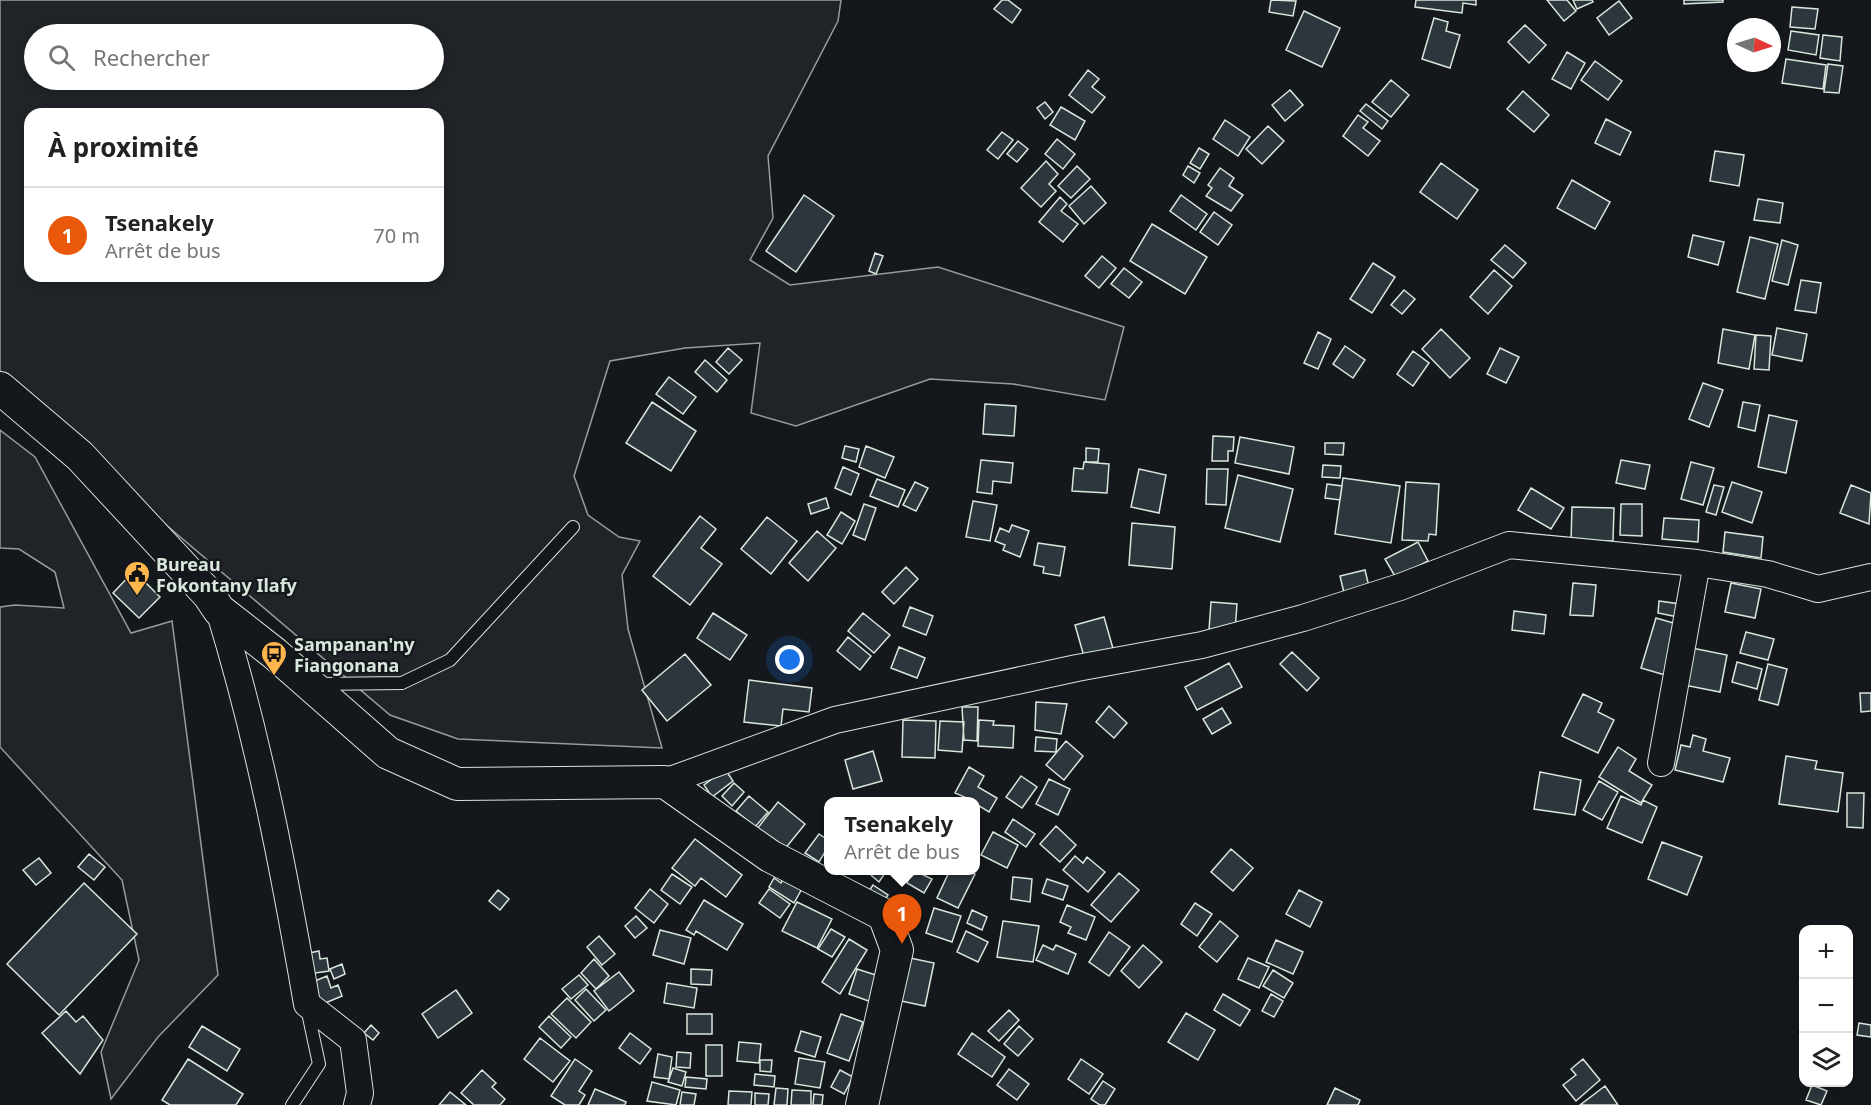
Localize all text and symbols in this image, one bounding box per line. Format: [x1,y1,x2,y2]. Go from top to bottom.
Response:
north arrow [1727,18,1781,72]
search box [24,24,444,90]
icon: search [45,41,78,74]
text: Rechercher [93,42,210,72]
text: À proximité [48,129,199,165]
text: Tsenakely [105,207,214,237]
text: 1 [62,222,73,249]
text: 70 m [373,222,420,249]
text: Arrêt de bus [105,237,221,264]
place label: Bureau Fokontany Ilafy [156,552,298,597]
public building icon: Bureau Fokontany Ilafy [122,559,152,597]
place label: Sampanan'ny Fiangonana [294,632,415,677]
bus stop icon: Sampanan'ny Fiangonana [259,639,289,677]
your location [775,645,804,674]
popup [824,797,980,875]
text: Tsenakely [844,808,953,838]
text: Arrêt de bus [844,838,960,865]
pin: 1 [882,894,922,944]
map controls [1799,925,1853,1087]
button: + [1799,925,1853,979]
button: − [1799,979,1853,1033]
button: layers [1799,1033,1853,1087]

